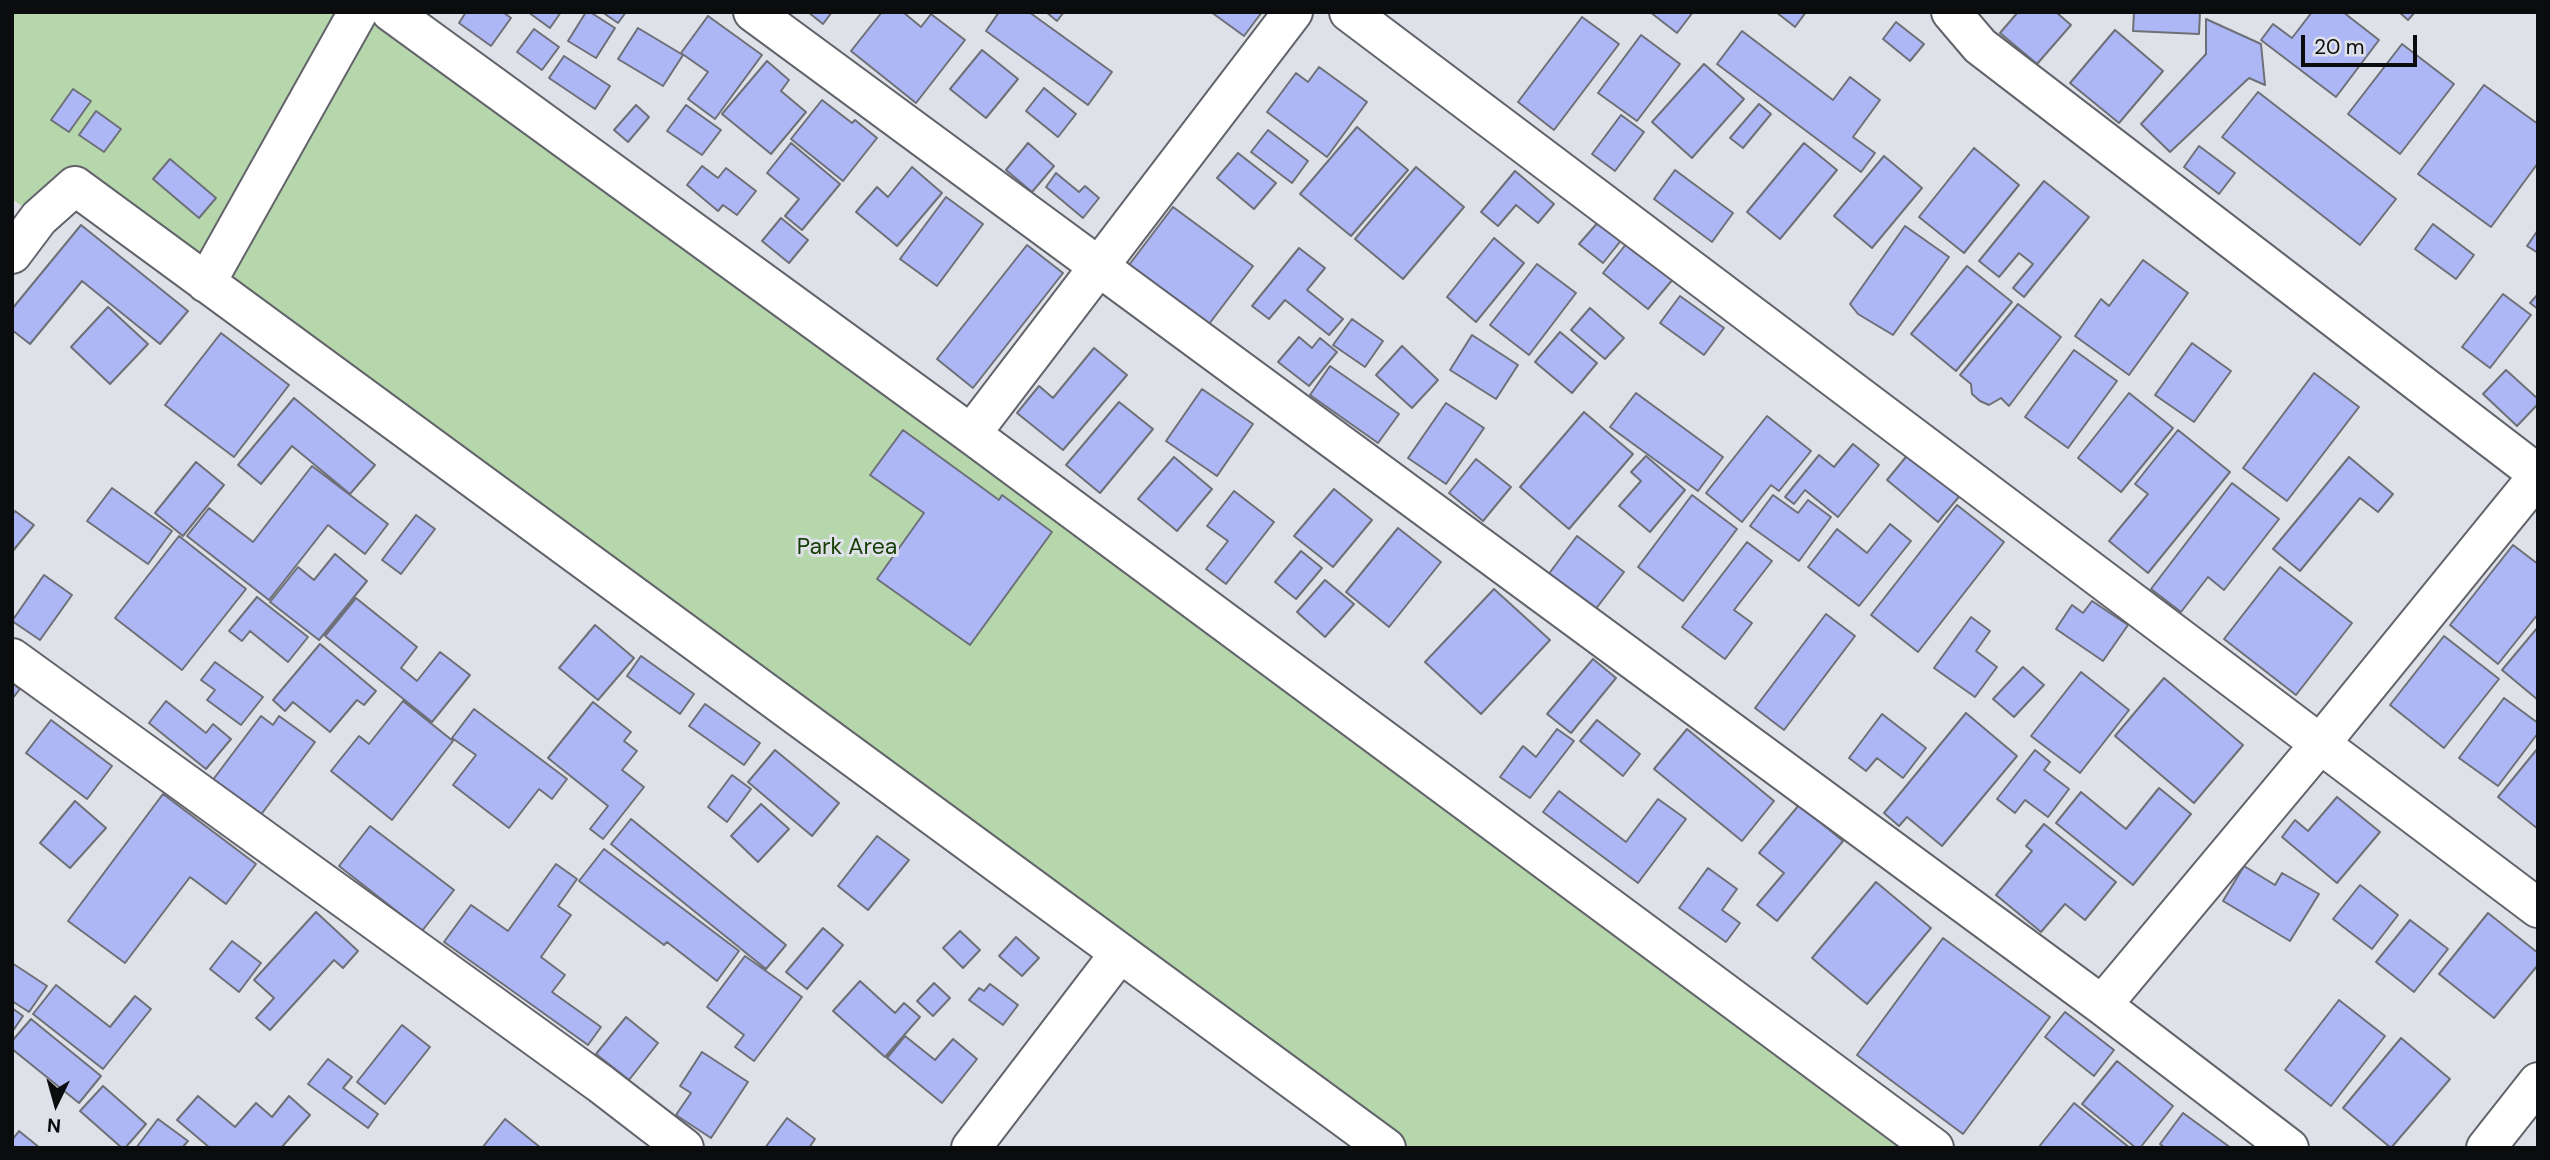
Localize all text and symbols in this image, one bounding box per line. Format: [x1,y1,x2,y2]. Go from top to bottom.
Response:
scale bar [2305,21,2420,65]
text: 20 m [2314,33,2365,61]
park label: Park Area [797,534,897,562]
north arrow [21,1069,91,1139]
text: N [46,1112,62,1138]

